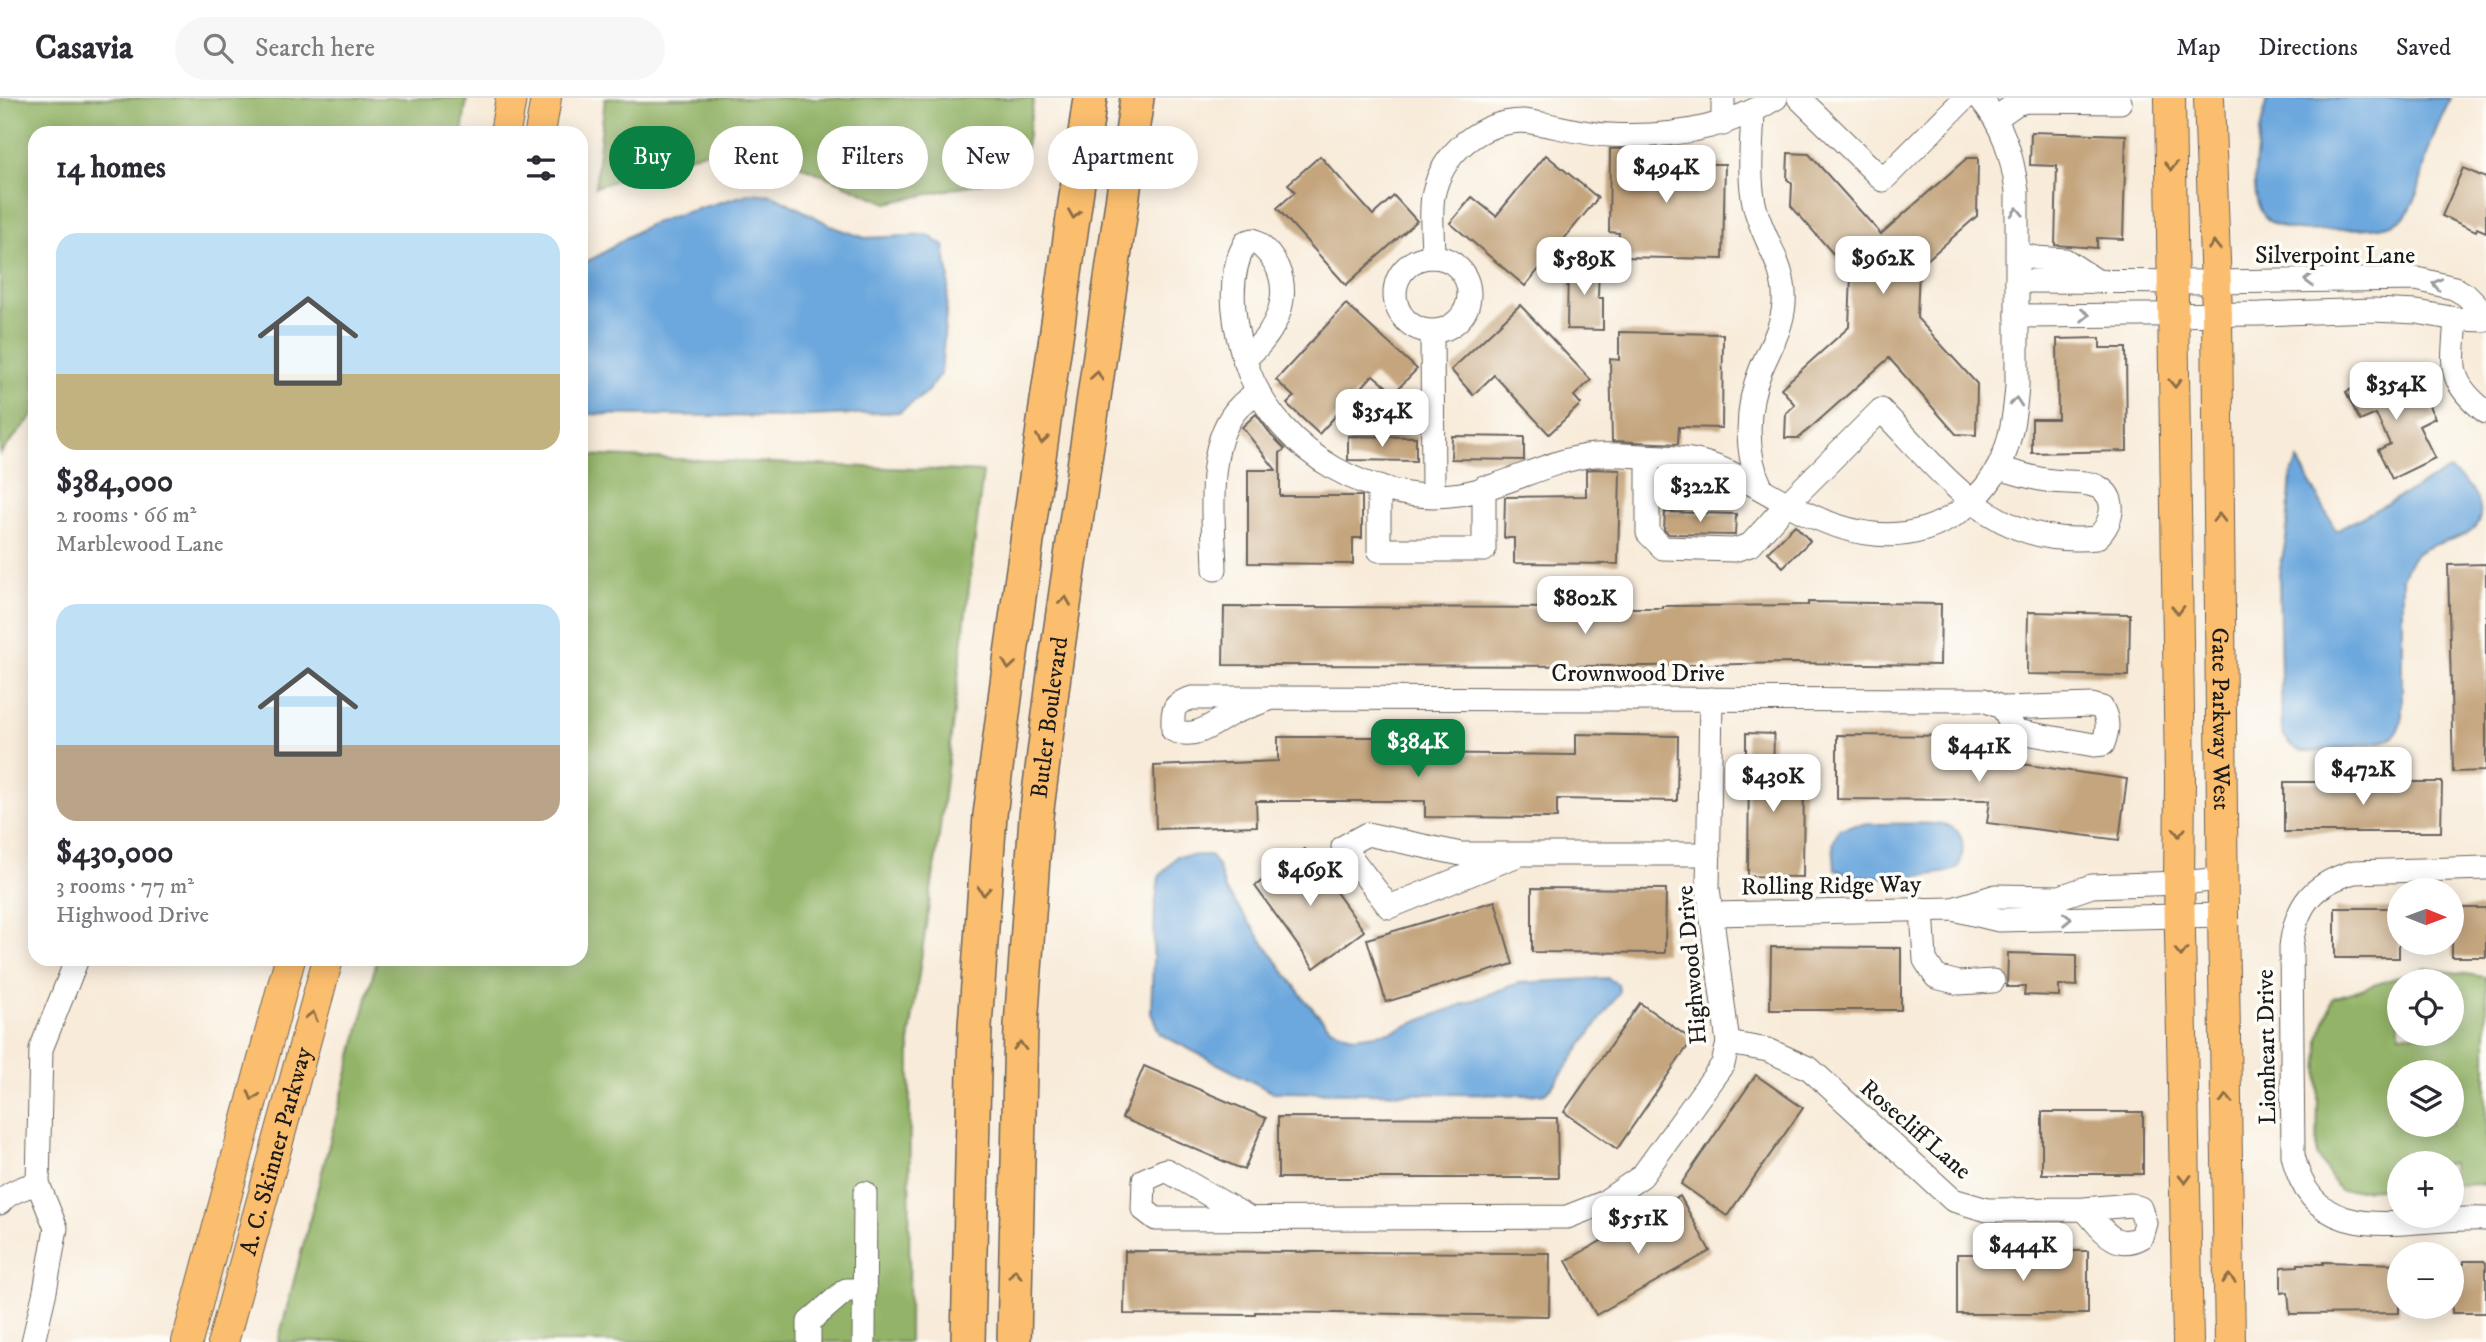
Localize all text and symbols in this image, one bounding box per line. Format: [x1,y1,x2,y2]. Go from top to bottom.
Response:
search box [175,17,665,80]
text: Casavia [35,28,133,69]
icon: search [199,29,237,67]
text: Search here [255,32,375,65]
text: Map [2176,33,2221,63]
text: Directions [2259,33,2358,63]
text: Saved [2396,33,2451,63]
chip: Buy [609,126,695,189]
chip: Rent [709,126,803,189]
chip: Filters [817,126,928,189]
chip: New [942,126,1034,189]
chip: Apartment [1048,126,1198,189]
pin: $494K [1617,146,1715,205]
icon: filters [522,149,560,187]
text: 14 homes [56,150,166,187]
text: $494K [1633,153,1699,182]
one-way arrow [2163,161,2179,172]
one-way arrow [2010,207,2025,218]
one-way arrow [1066,208,1081,220]
pin: $962K [1834,236,1932,296]
pin: $589K [1535,238,1633,297]
one-way arrow [2207,240,2222,251]
street label: Silverpoint Lane [2255,241,2415,271]
text: $962K [1851,244,1915,273]
text: $589K [1552,245,1616,274]
one-way arrow [2303,273,2314,288]
one-way arrow [2431,277,2443,292]
icon: home [245,278,371,404]
one-way arrow [2080,308,2091,323]
pin: $354K [2347,362,2445,422]
one-way arrow [1090,370,1105,382]
text: $354K [2366,370,2426,399]
one-way arrow [2167,377,2182,388]
pin: $354K [1333,390,1431,449]
one-way arrow [2008,396,2023,407]
text: $354K [1352,397,1412,426]
one-way arrow [1034,433,1049,445]
text: $384,000 [56,464,173,501]
pin: $322K [1651,464,1749,524]
text: $322K [1670,472,1730,501]
text: 2 rooms · 66 m² [56,501,196,530]
one-way arrow [2211,512,2227,522]
text: Marblewood Lane [56,530,224,559]
pin: $802K [1536,576,1634,636]
text: $802K [1553,584,1617,613]
one-way arrow [1057,595,1072,607]
one-way arrow [2170,605,2186,616]
street label: Gate Parkway West [2204,627,2236,811]
street label: Butler Boulevard [1024,635,1075,800]
icon: home [245,649,371,775]
one-way arrow [1002,659,1017,670]
street label: Crownwood Drive [1551,659,1725,689]
pin: $384K [1369,720,1467,779]
pin: $441K [1930,724,2028,784]
text: $384K [1387,727,1449,756]
text: $441K [1947,732,2011,761]
pin: $472K [2314,748,2412,807]
pin: $430K [1724,754,1822,814]
text: $472K [2331,755,2395,784]
text: $430K [1742,762,1804,791]
one-way arrow [2172,826,2187,837]
text: $430,000 [56,835,173,872]
pin: $469K [1261,848,1359,908]
text: $469K [1277,856,1343,885]
street label: Rolling Ridge Way [1741,869,1922,903]
text: 3 rooms · 77 m² [56,872,194,901]
north arrow [2387,878,2464,956]
map controls [2387,878,2464,1319]
street label: Highwood Drive [1670,884,1714,1046]
one-way arrow [977,885,992,896]
text: Highwood Drive [56,901,209,930]
one-way arrow [2063,911,2073,927]
one-way arrow [2173,947,2189,957]
street label: Lionheart Drive [2251,969,2283,1125]
button: locate [2387,969,2464,1046]
one-way arrow [304,1010,318,1022]
one-way arrow [1013,1041,1028,1052]
street label: A. C. Skinner Parkway [233,1043,319,1259]
button: layers [2387,1060,2464,1137]
street label: Rosecliff Lane [1854,1073,1977,1186]
one-way arrow [247,1090,261,1102]
one-way arrow [2218,1093,2234,1104]
button: + [2387,1151,2464,1228]
one-way arrow [2177,1174,2193,1185]
pin: $551K [1589,1196,1687,1256]
text: $551K [1608,1204,1668,1233]
pin: $444K [1974,1224,2072,1283]
text: $444K [1989,1231,2057,1260]
button: − [2387,1242,2464,1319]
one-way arrow [1007,1268,1023,1279]
one-way arrow [2221,1273,2236,1284]

